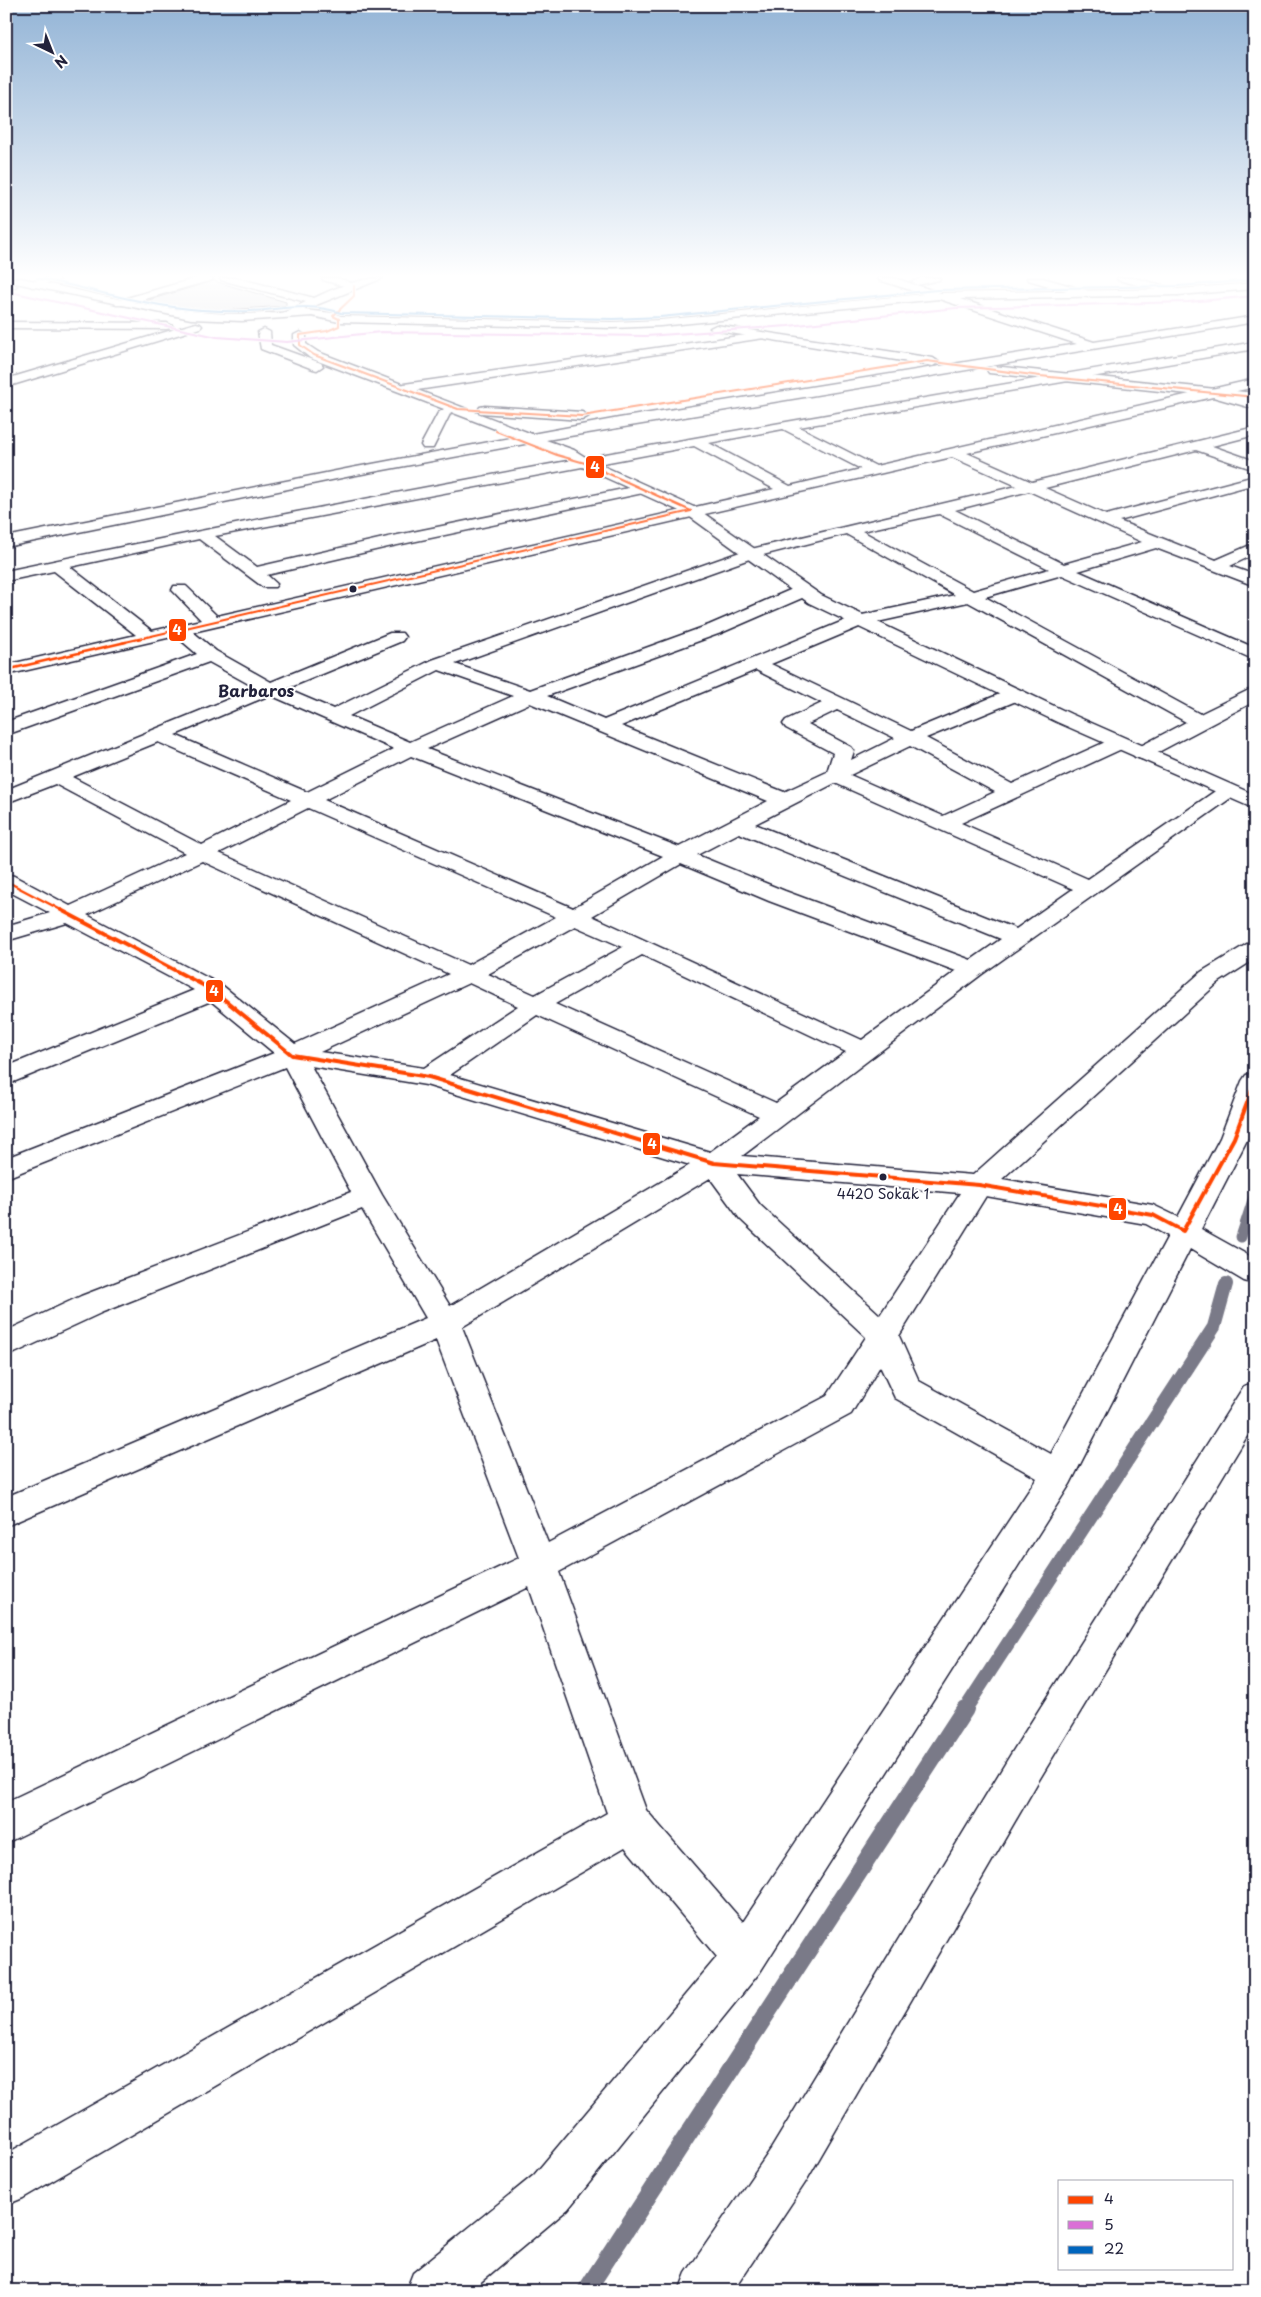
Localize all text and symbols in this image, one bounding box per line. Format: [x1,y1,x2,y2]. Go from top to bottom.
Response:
north arrow [28,28,78,78]
text: N [50,50,72,73]
line badge: 4 [585,455,605,479]
text: 4 [590,456,600,477]
unlabelled marker [348,584,358,594]
line badge: 4 [168,618,187,642]
text: 4 [172,619,182,640]
district label: Barbaros [218,678,295,702]
line badge: 4 [205,979,224,1003]
text: 4 [209,980,219,1001]
line badge: 4 [642,1132,661,1156]
text: 4 [647,1133,657,1154]
marker: 4420 Sokak 1 [878,1172,888,1182]
place label: 4420 Sokak 1 [837,1183,929,1204]
line badge: 4 [1108,1197,1127,1221]
text: 4 [1113,1198,1123,1219]
legend [1058,2180,1234,2270]
text: 4 [1104,2186,1114,2209]
text: 5 [1104,2212,1114,2235]
text: 22 [1104,2236,1124,2259]

